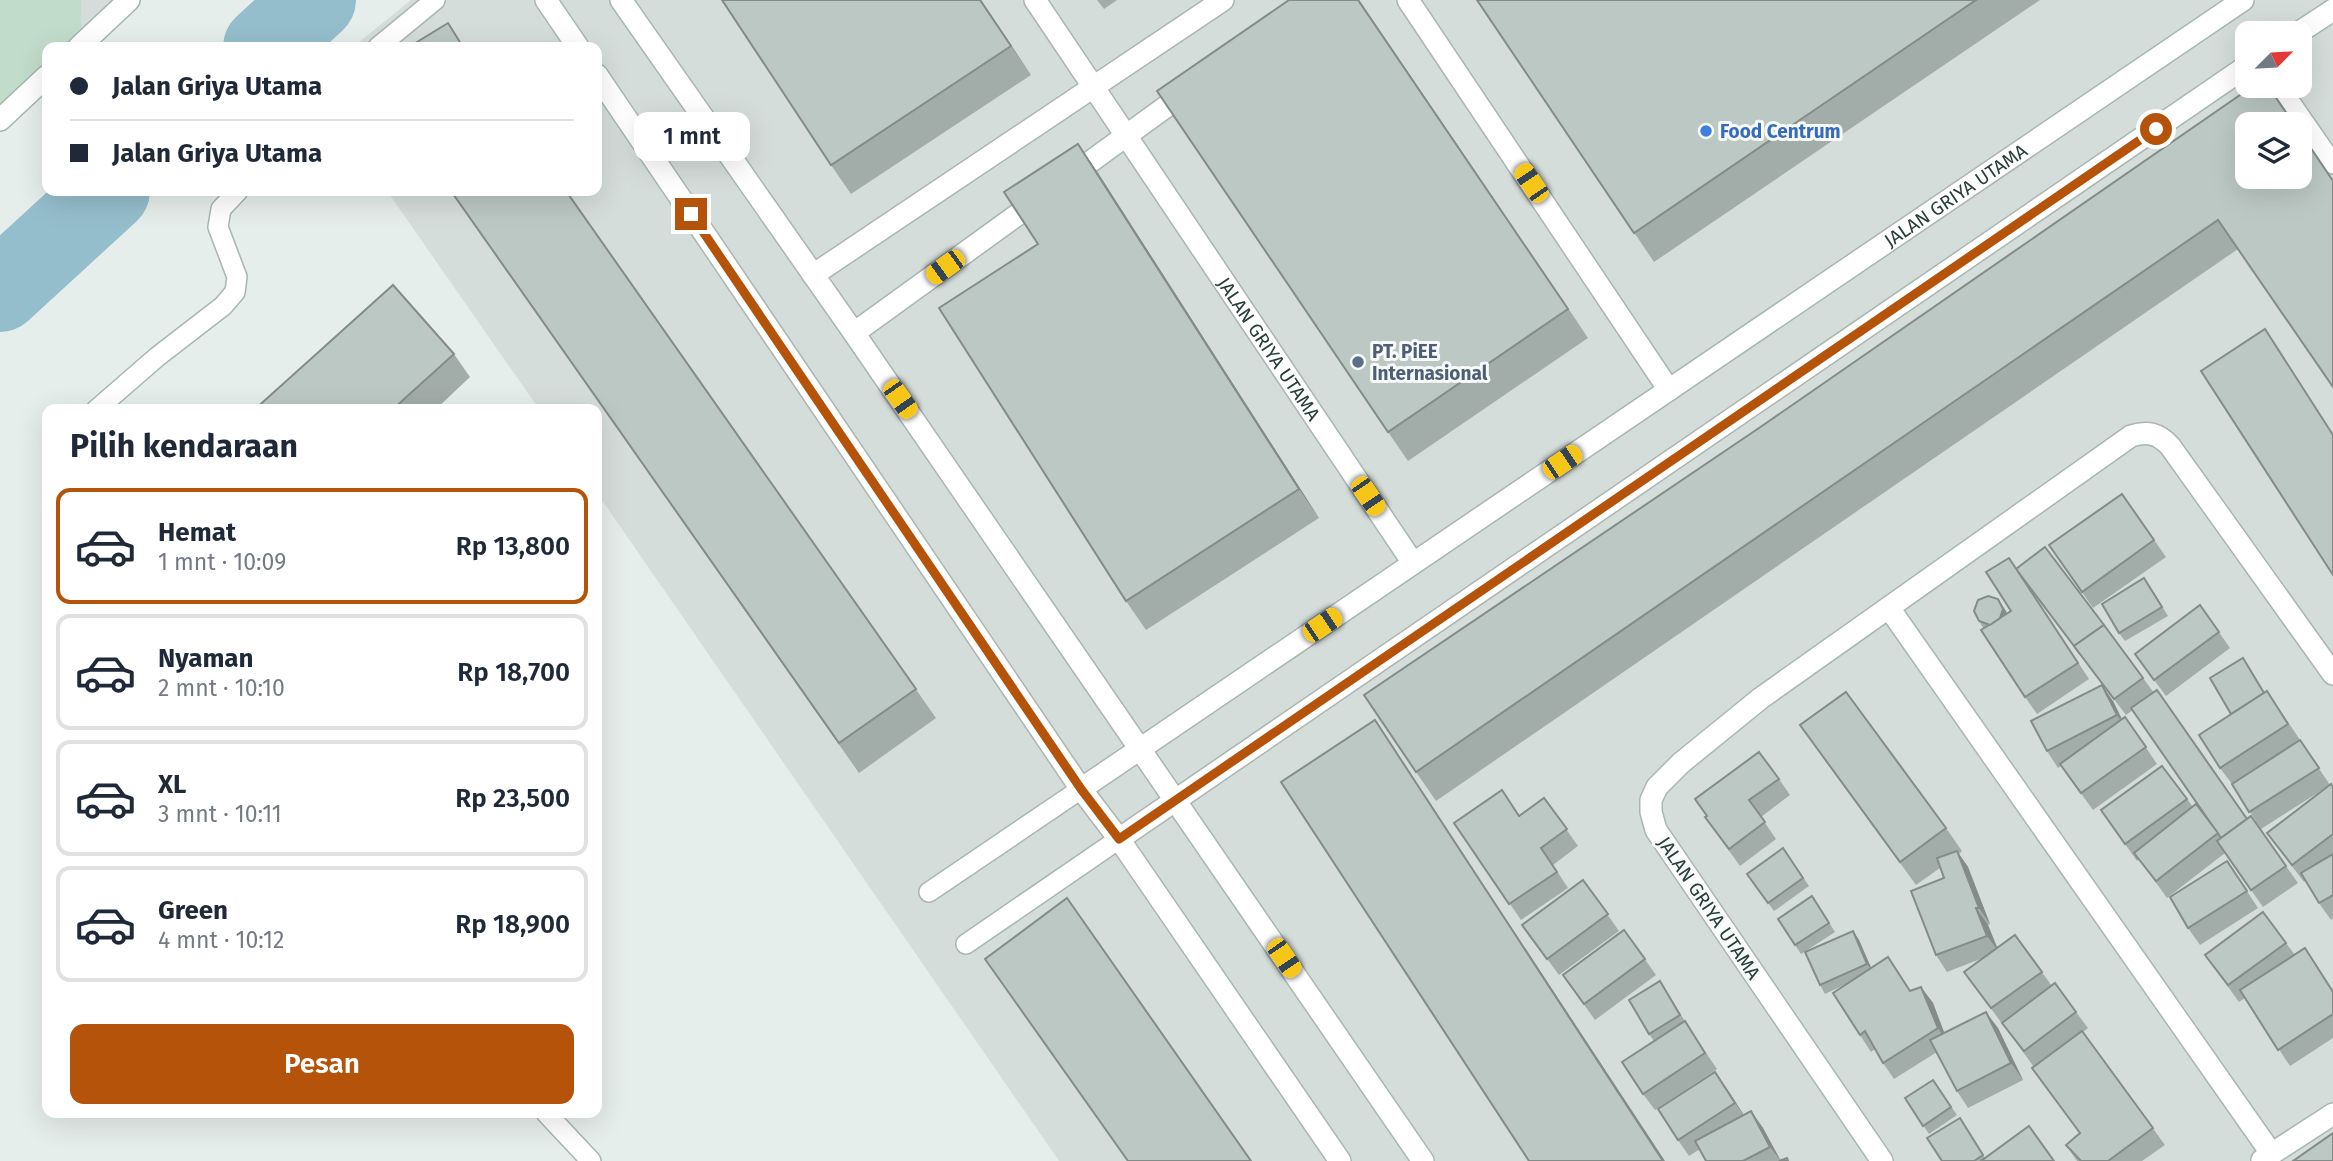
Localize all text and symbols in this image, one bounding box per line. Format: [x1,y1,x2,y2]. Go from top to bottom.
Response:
north arrow [2235,21,2312,98]
map controls [2235,21,2312,189]
text: Jalan Griya Utama [112,71,322,102]
button: layers [2235,112,2312,189]
callout: 1 mnt [633,113,749,162]
route start [2140,113,2172,145]
place label: Food Centrum [1720,120,1841,143]
text: 1 mnt [663,122,721,150]
marker: Food Centrum [1698,123,1714,139]
text: Jalan Griya Utama [112,138,322,169]
street label: JALAN GRIYA UTAMA [1880,139,2031,252]
car [1511,160,1552,206]
route end [675,198,707,230]
car [922,246,969,288]
street label: JALAN GRIYA UTAMA [1213,273,1325,425]
place label: PT. PiEE Internasional [1372,340,1488,385]
marker: PT. PiEE Internasional [1350,354,1366,370]
car [880,376,921,422]
text: Pilih kendaraan [70,427,298,465]
car [1539,442,1586,482]
car [1348,473,1389,519]
icon: car [74,515,137,578]
text: Hemat [158,517,236,548]
text: Rp 13,800 [456,531,570,562]
text: 1 mnt · 10:09 [158,548,286,576]
car [1299,605,1346,645]
icon: car [74,641,137,704]
text: Nyaman [158,643,254,674]
text: Rp 18,700 [457,657,570,688]
text: 2 mnt · 10:10 [158,674,285,702]
icon: car [74,767,137,830]
text: XL [158,769,186,800]
text: Rp 23,500 [455,783,570,814]
text: 3 mnt · 10:11 [158,800,282,828]
street label: JALAN GRIYA UTAMA [1653,832,1765,984]
icon: car [74,893,137,956]
text: Green [158,895,228,926]
text: Rp 18,900 [455,909,570,940]
text: 4 mnt · 10:12 [158,926,284,954]
car [1264,935,1305,981]
button: Pesan [70,1024,574,1104]

